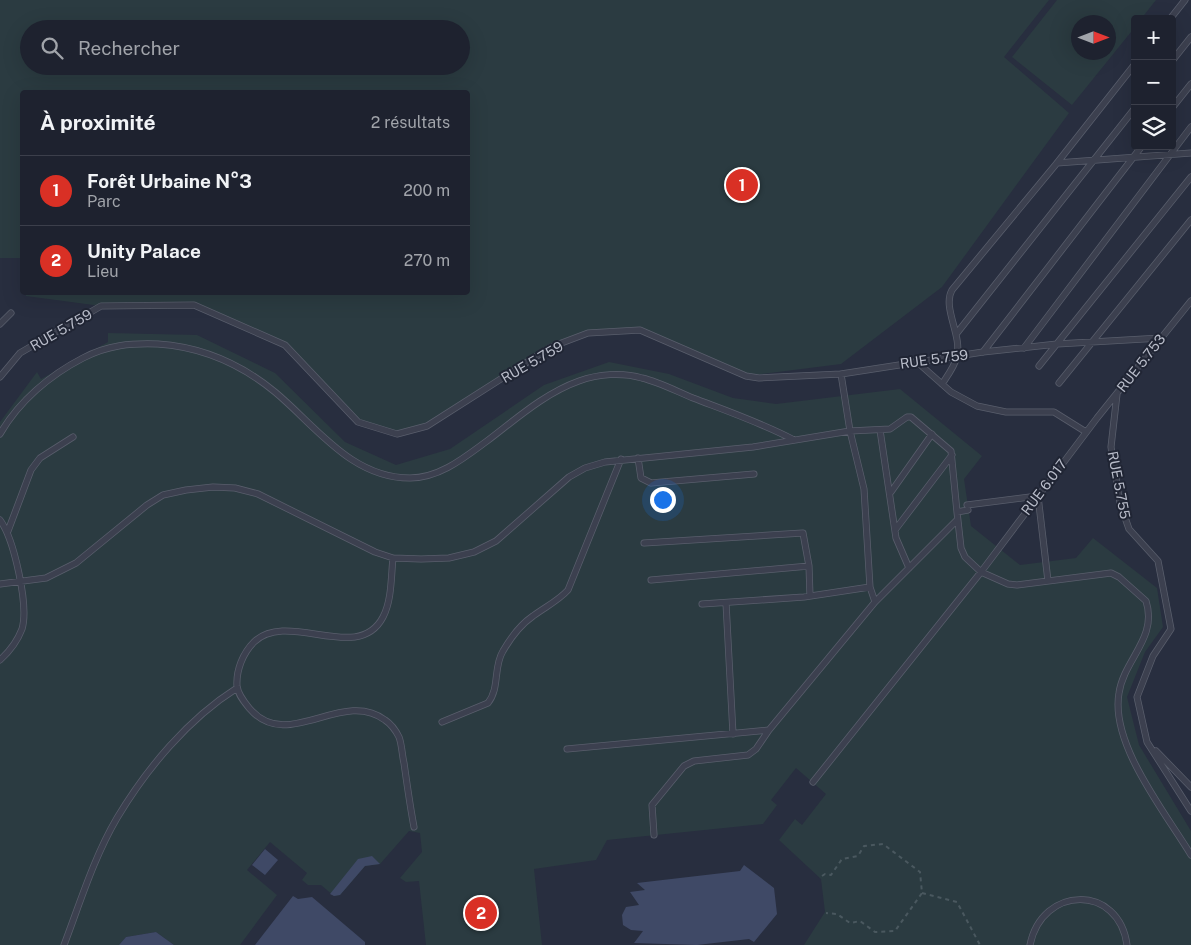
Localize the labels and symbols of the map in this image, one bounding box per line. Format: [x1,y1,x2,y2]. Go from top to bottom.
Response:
north arrow [1071,15,1116,60]
pin: 1 [726,166,758,204]
street label: RUE 5.759 [27,306,95,354]
street label: RUE 5.753 [1114,331,1169,395]
street label: RUE 5.759 [498,338,566,386]
street label: RUE 5.759 [899,346,969,372]
street label: RUE 5.755 [1105,450,1133,520]
street label: RUE 6.017 [1018,456,1070,518]
your location [650,487,676,513]
pin: 2 [465,894,497,932]

